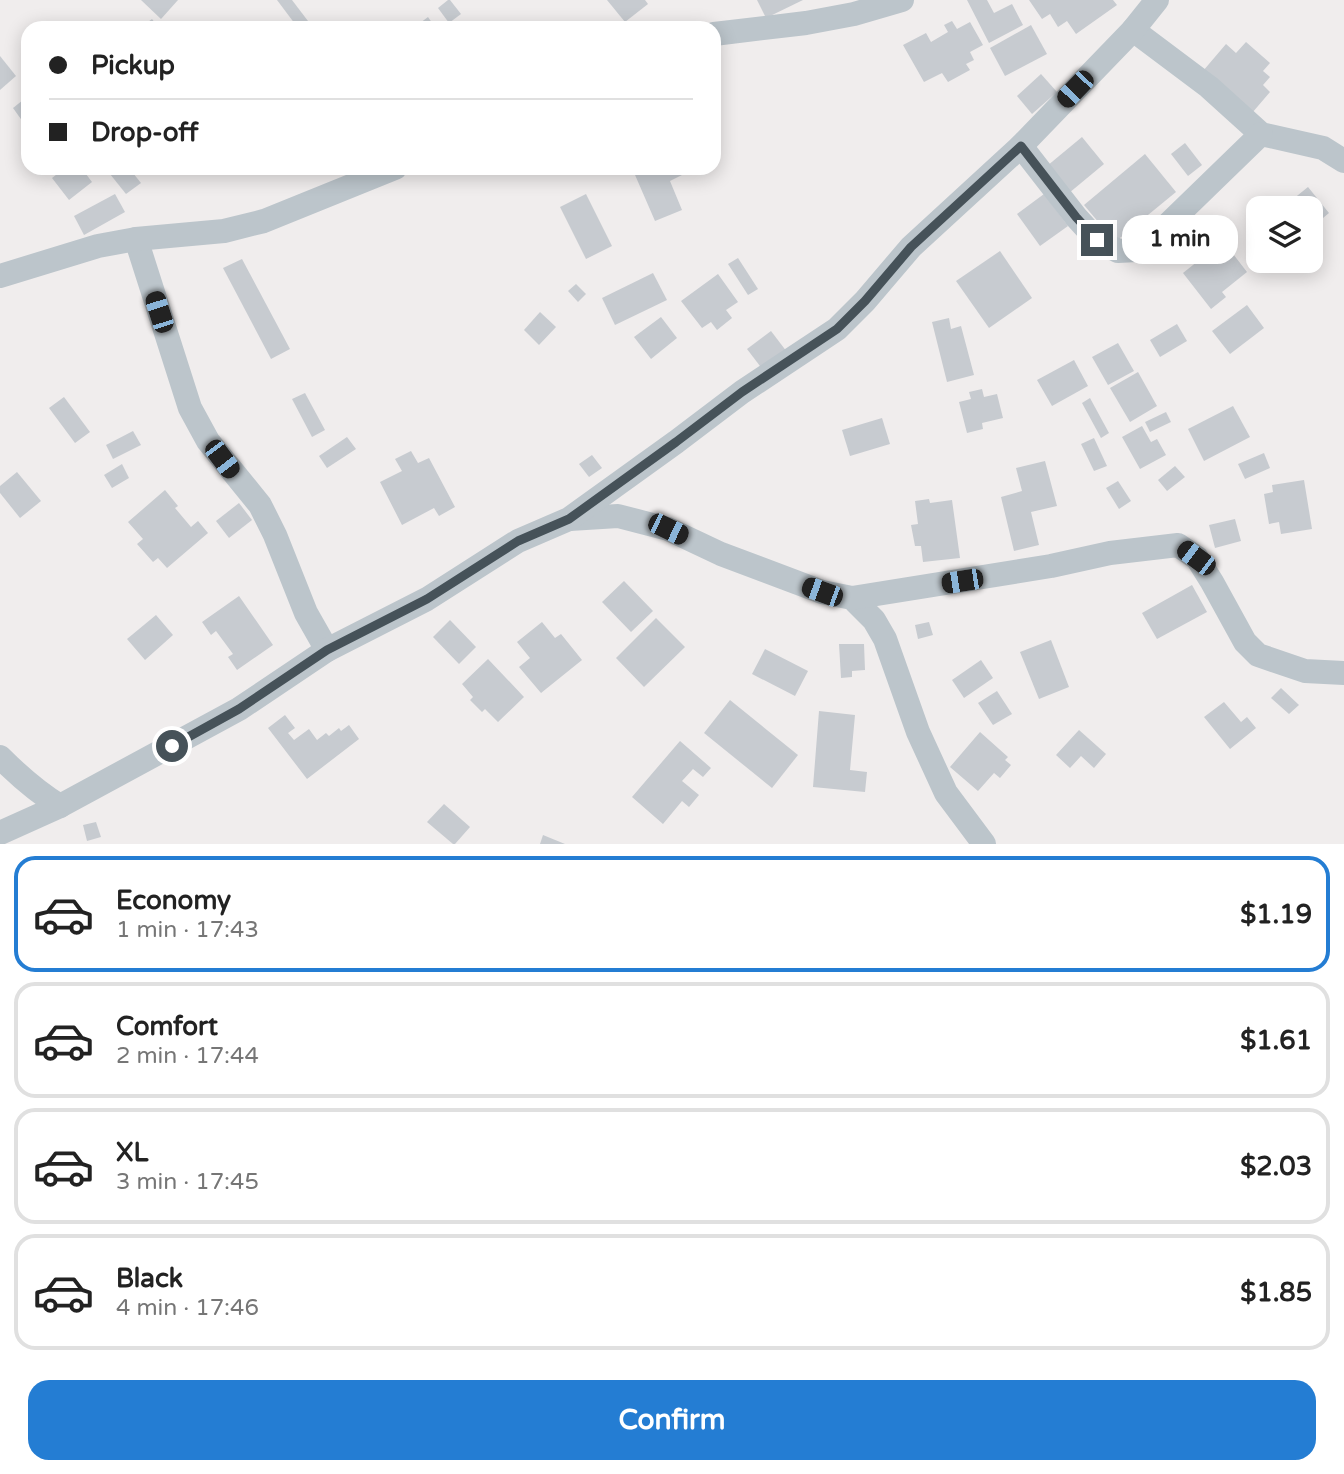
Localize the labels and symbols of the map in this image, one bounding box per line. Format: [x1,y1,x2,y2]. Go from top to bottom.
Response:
car [1053,67,1098,111]
callout: 1 min [1122,216,1237,264]
route end [1081,224,1113,256]
car [143,289,176,335]
car [201,436,244,482]
car [645,510,692,548]
car [1173,537,1220,579]
car [940,567,985,595]
car [799,575,846,609]
route start [156,730,188,762]

